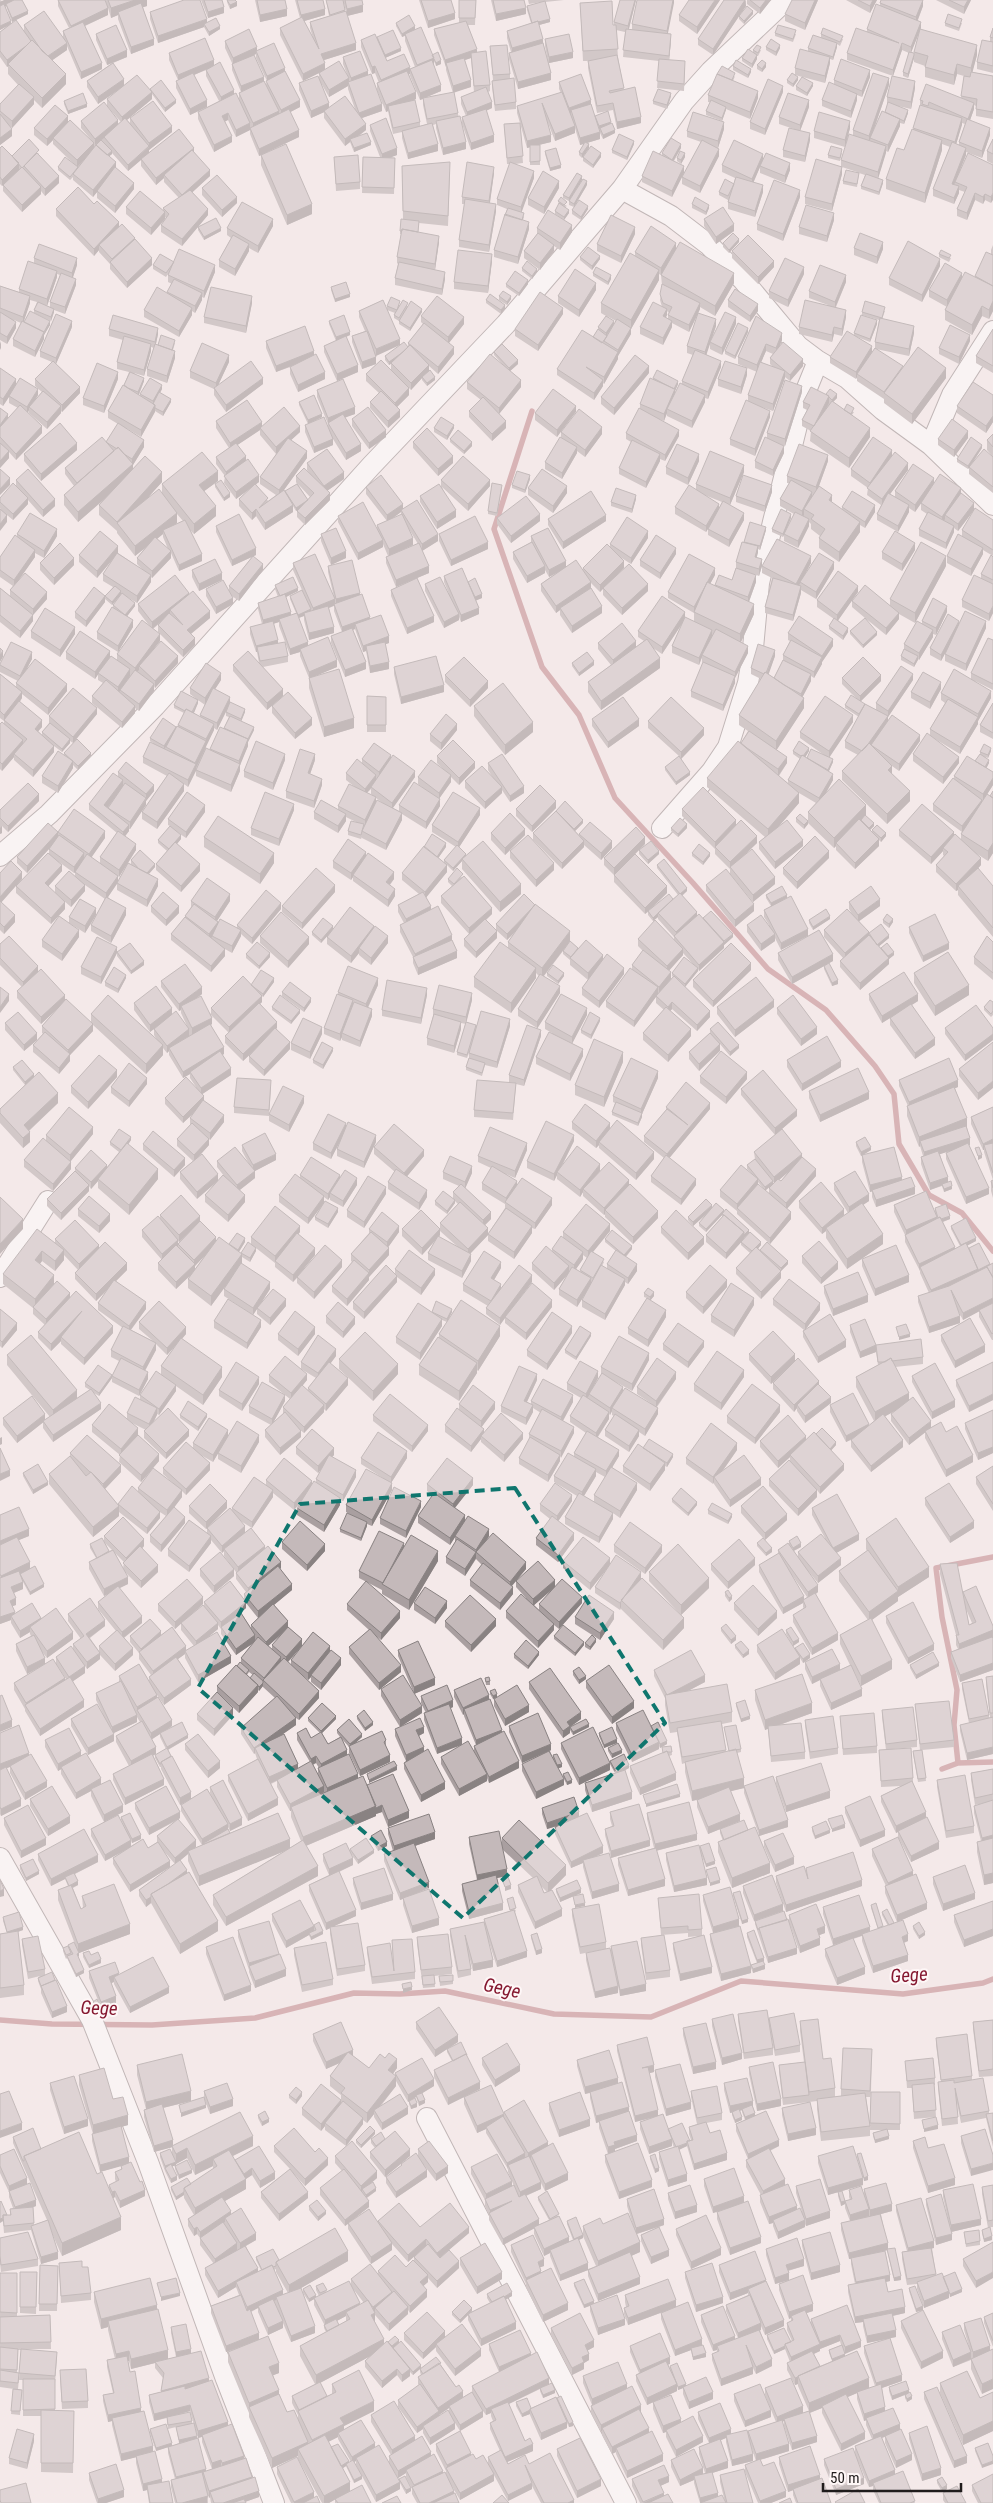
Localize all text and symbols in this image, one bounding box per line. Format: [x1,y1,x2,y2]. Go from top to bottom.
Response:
water label: Gege [890,1962,928,1988]
water label: Gege [481,1973,523,2003]
water label: Gege [80,1996,118,2020]
scale bar [823,2460,960,2492]
text: 50 m [830,2469,860,2487]

